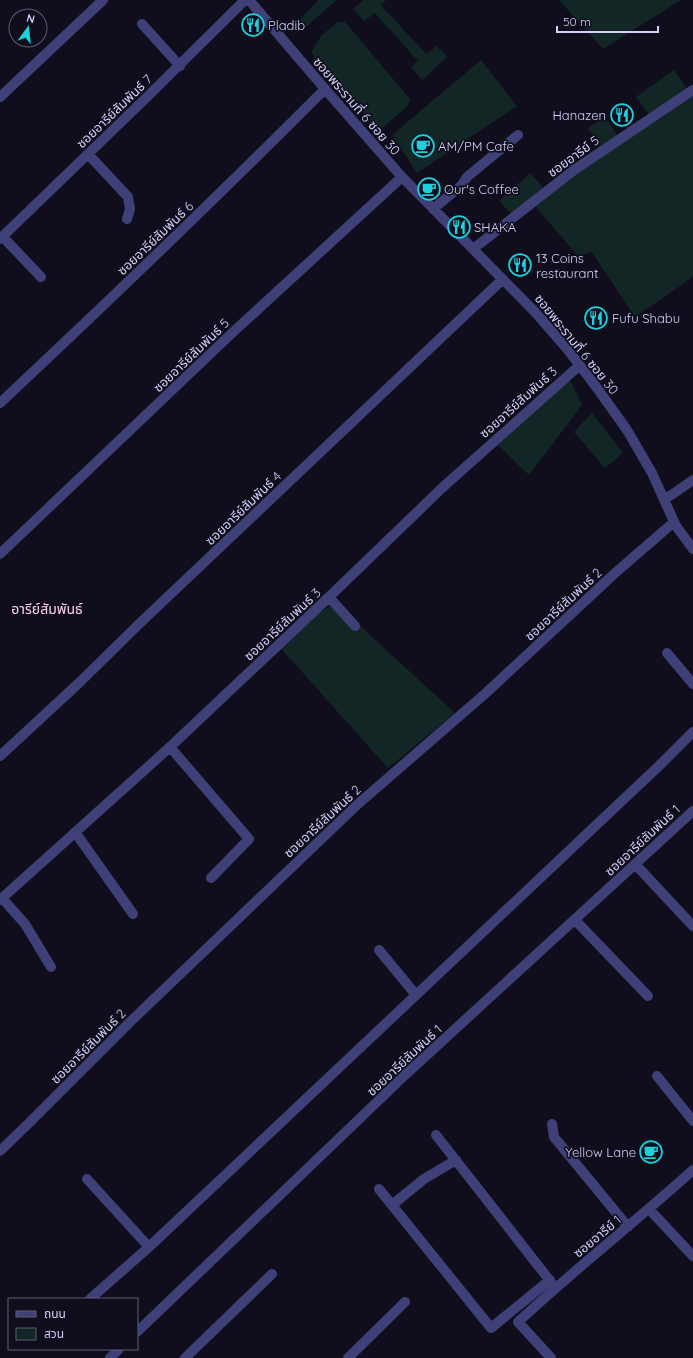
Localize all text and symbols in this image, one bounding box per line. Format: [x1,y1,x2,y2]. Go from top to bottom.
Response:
north arrow [8,8,48,48]
scale bar [557,8,658,34]
text: N [25,11,36,26]
restaurant icon: Pladib [240,12,266,38]
text: 50 m [563,14,591,29]
place label: Pladib [268,17,305,33]
street label: ซอยพระรามที่ 6 ซอย 30 [310,53,405,158]
street label: ซอยอารีย์สัมพันธ์ 7 [73,71,155,151]
restaurant icon: Hanazen [609,102,635,128]
place label: Hanazen [552,107,606,123]
street label: ซอยอารีย์ 5 [544,132,602,180]
cafe icon: AM/PM Cafe [410,133,436,159]
place label: AM/PM Cafe [438,138,514,154]
cafe icon: Our's Coffee [416,176,442,202]
place label: Our's Coffee [444,181,519,197]
street label: ซอยอารีย์สัมพันธ์ 6 [114,198,196,278]
restaurant icon: SHAKA [446,214,472,240]
place label: SHAKA [474,219,517,235]
place label: 13 Coins restaurant [536,250,598,281]
restaurant icon: 13 Coins restaurant [507,252,533,278]
street label: ซอยพระรามที่ 6 ซอย 30 [532,290,623,398]
restaurant icon: Fufu Shabu [583,305,609,331]
place label: Fufu Shabu [612,310,680,326]
street label: ซอยอารีย์สัมพันธ์ 5 [150,315,232,395]
street label: ซอยอารีย์สัมพันธ์ 3 [476,363,560,441]
street label: ซอยอารีย์สัมพันธ์ 4 [202,468,284,548]
street label: ซอยอารีย์สัมพันธ์ 2 [521,564,605,644]
street label: ซอยอารีย์สัมพันธ์ 3 [240,584,324,664]
district label: อารีย์สัมพันธ์ [11,600,83,618]
street label: ซอยอารีย์สัมพันธ์ 2 [280,781,364,861]
street label: ซอยอารีย์สัมพันธ์ 1 [601,801,683,879]
street label: ซอยอารีย์สัมพันธ์ 2 [47,1005,129,1087]
street label: ซอยอารีย์สัมพันธ์ 1 [363,1021,445,1099]
cafe icon: Yellow Lane [638,1139,664,1165]
place label: Yellow Lane [565,1144,636,1160]
street label: ซอยอารีย์ 1 [570,1211,624,1261]
legend [8,1298,138,1350]
text: ถนน [44,1306,66,1321]
text: สวน [44,1326,64,1341]

